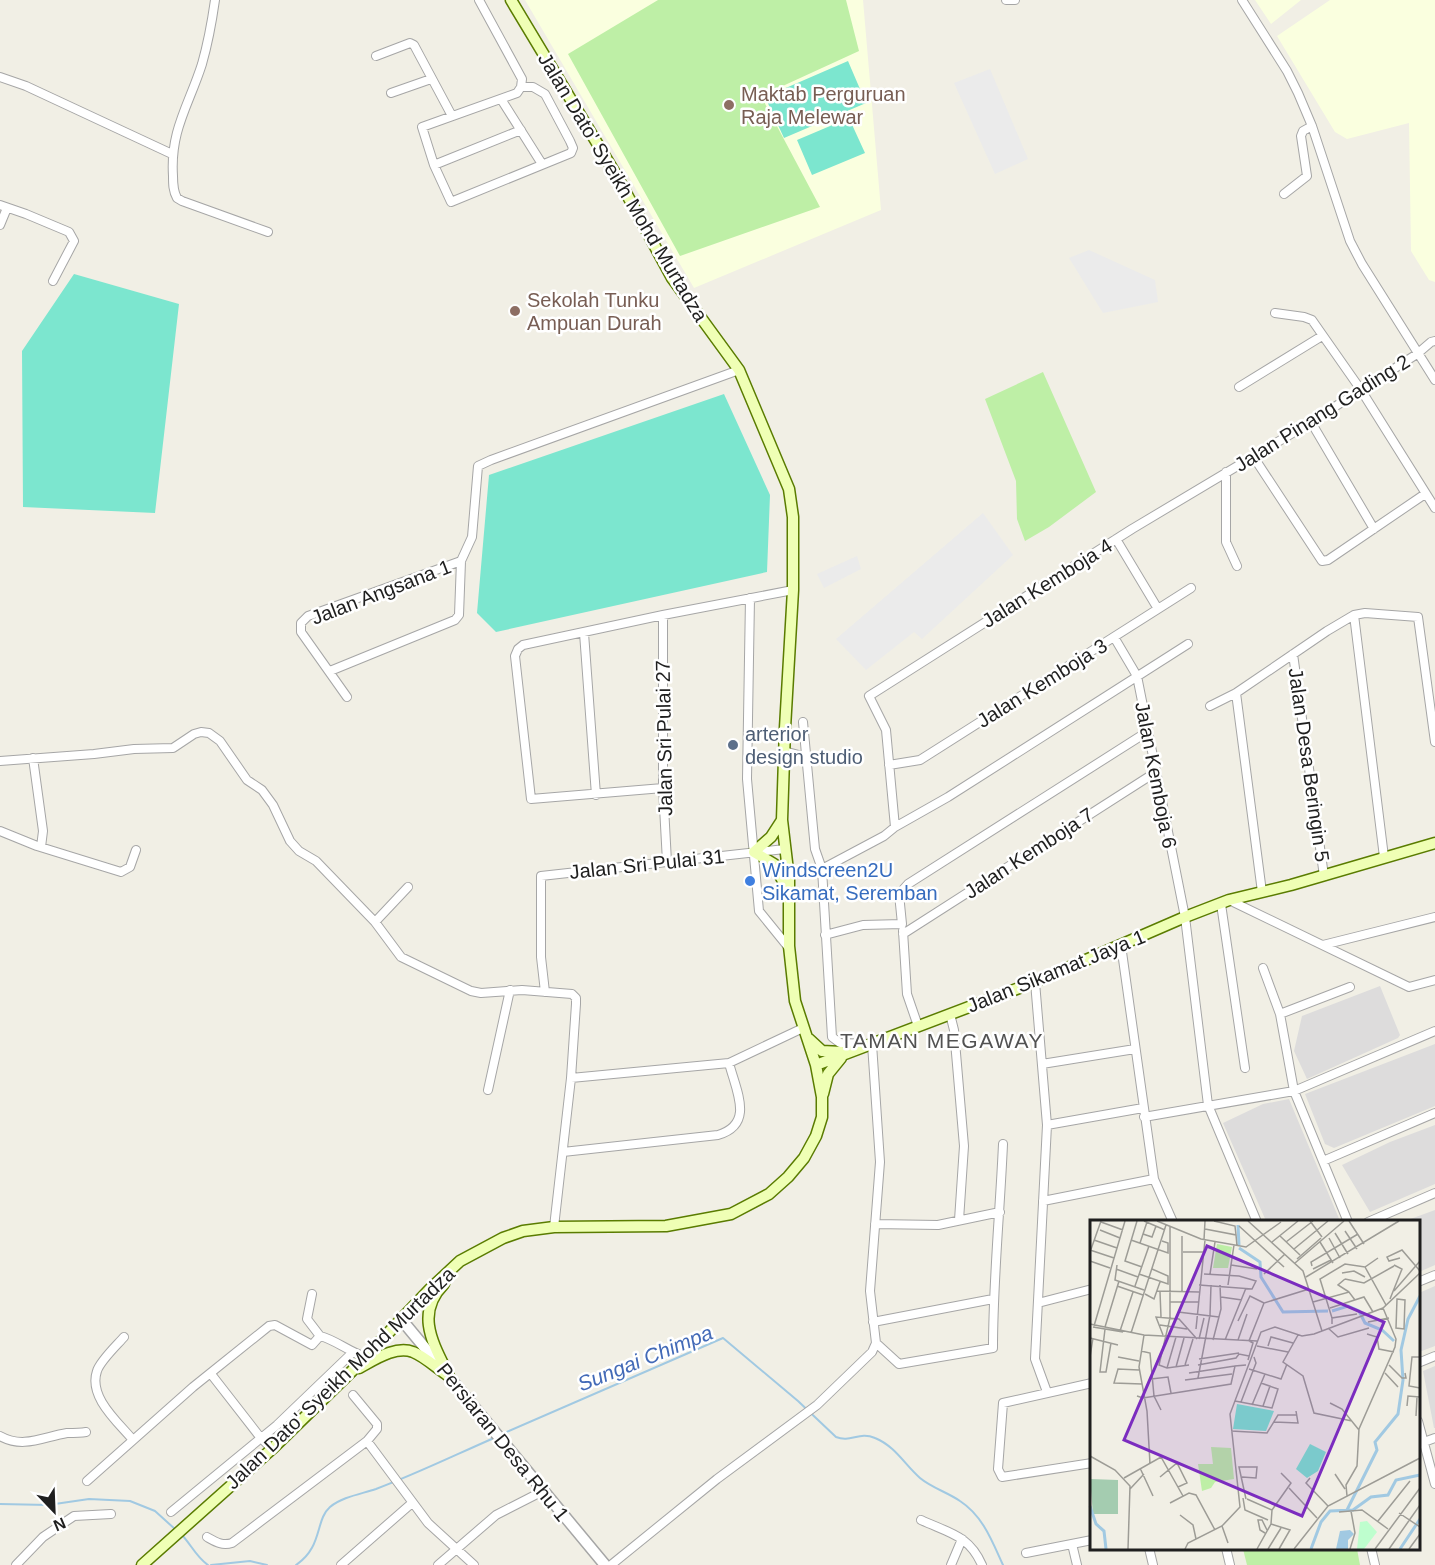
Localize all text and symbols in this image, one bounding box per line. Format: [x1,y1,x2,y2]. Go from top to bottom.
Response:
street label: Jalan Dato' Syeikh Mohd Murtadza [534,49,713,326]
place label: Maktab Perguruan Raja Melewar [741,83,906,128]
marker: Maktab Perguruan Raja Melewar [722,98,736,112]
place label: Sekolah Tunku Ampuan Durah [527,289,662,334]
marker: Sekolah Tunku Ampuan Durah [508,304,522,318]
street label: Jalan Pinang Gading 2 [1230,350,1414,476]
street label: Jalan Kemboja 4 [978,534,1116,632]
street label: Jalan Angsana 1 [308,555,454,629]
street label: Jalan Kemboja 3 [973,634,1111,732]
street label: Jalan Sri Pulai 27 [652,660,676,816]
street label: Jalan Desa Beringin 5 [1284,667,1334,863]
street label: Jalan Kemboja 6 [1131,700,1181,850]
place label: arterior design studio [745,723,863,768]
marker: arterior design studio [726,738,740,752]
street label: Jalan Kemboja 7 [961,803,1097,903]
street label: Jalan Sri Pulai 31 [568,845,726,883]
place label: Windscreen2U Sikamat, Seremban [762,859,938,904]
marker: Windscreen2U Sikamat, Seremban [743,874,757,888]
street label: Jalan Sikamat Jaya 1 [964,925,1148,1017]
district label: TAMAN MEGAWAY [840,1029,1044,1052]
inset map [1090,1220,1420,1550]
street label: Jalan Dato' Syeikh Mohd Murtadza [221,1262,460,1493]
water label: Sungai Chimpa [574,1320,716,1396]
street label: Persiaran Desa Rhu 1 [433,1359,573,1525]
north arrow [24,1481,84,1541]
text: N [51,1514,68,1534]

